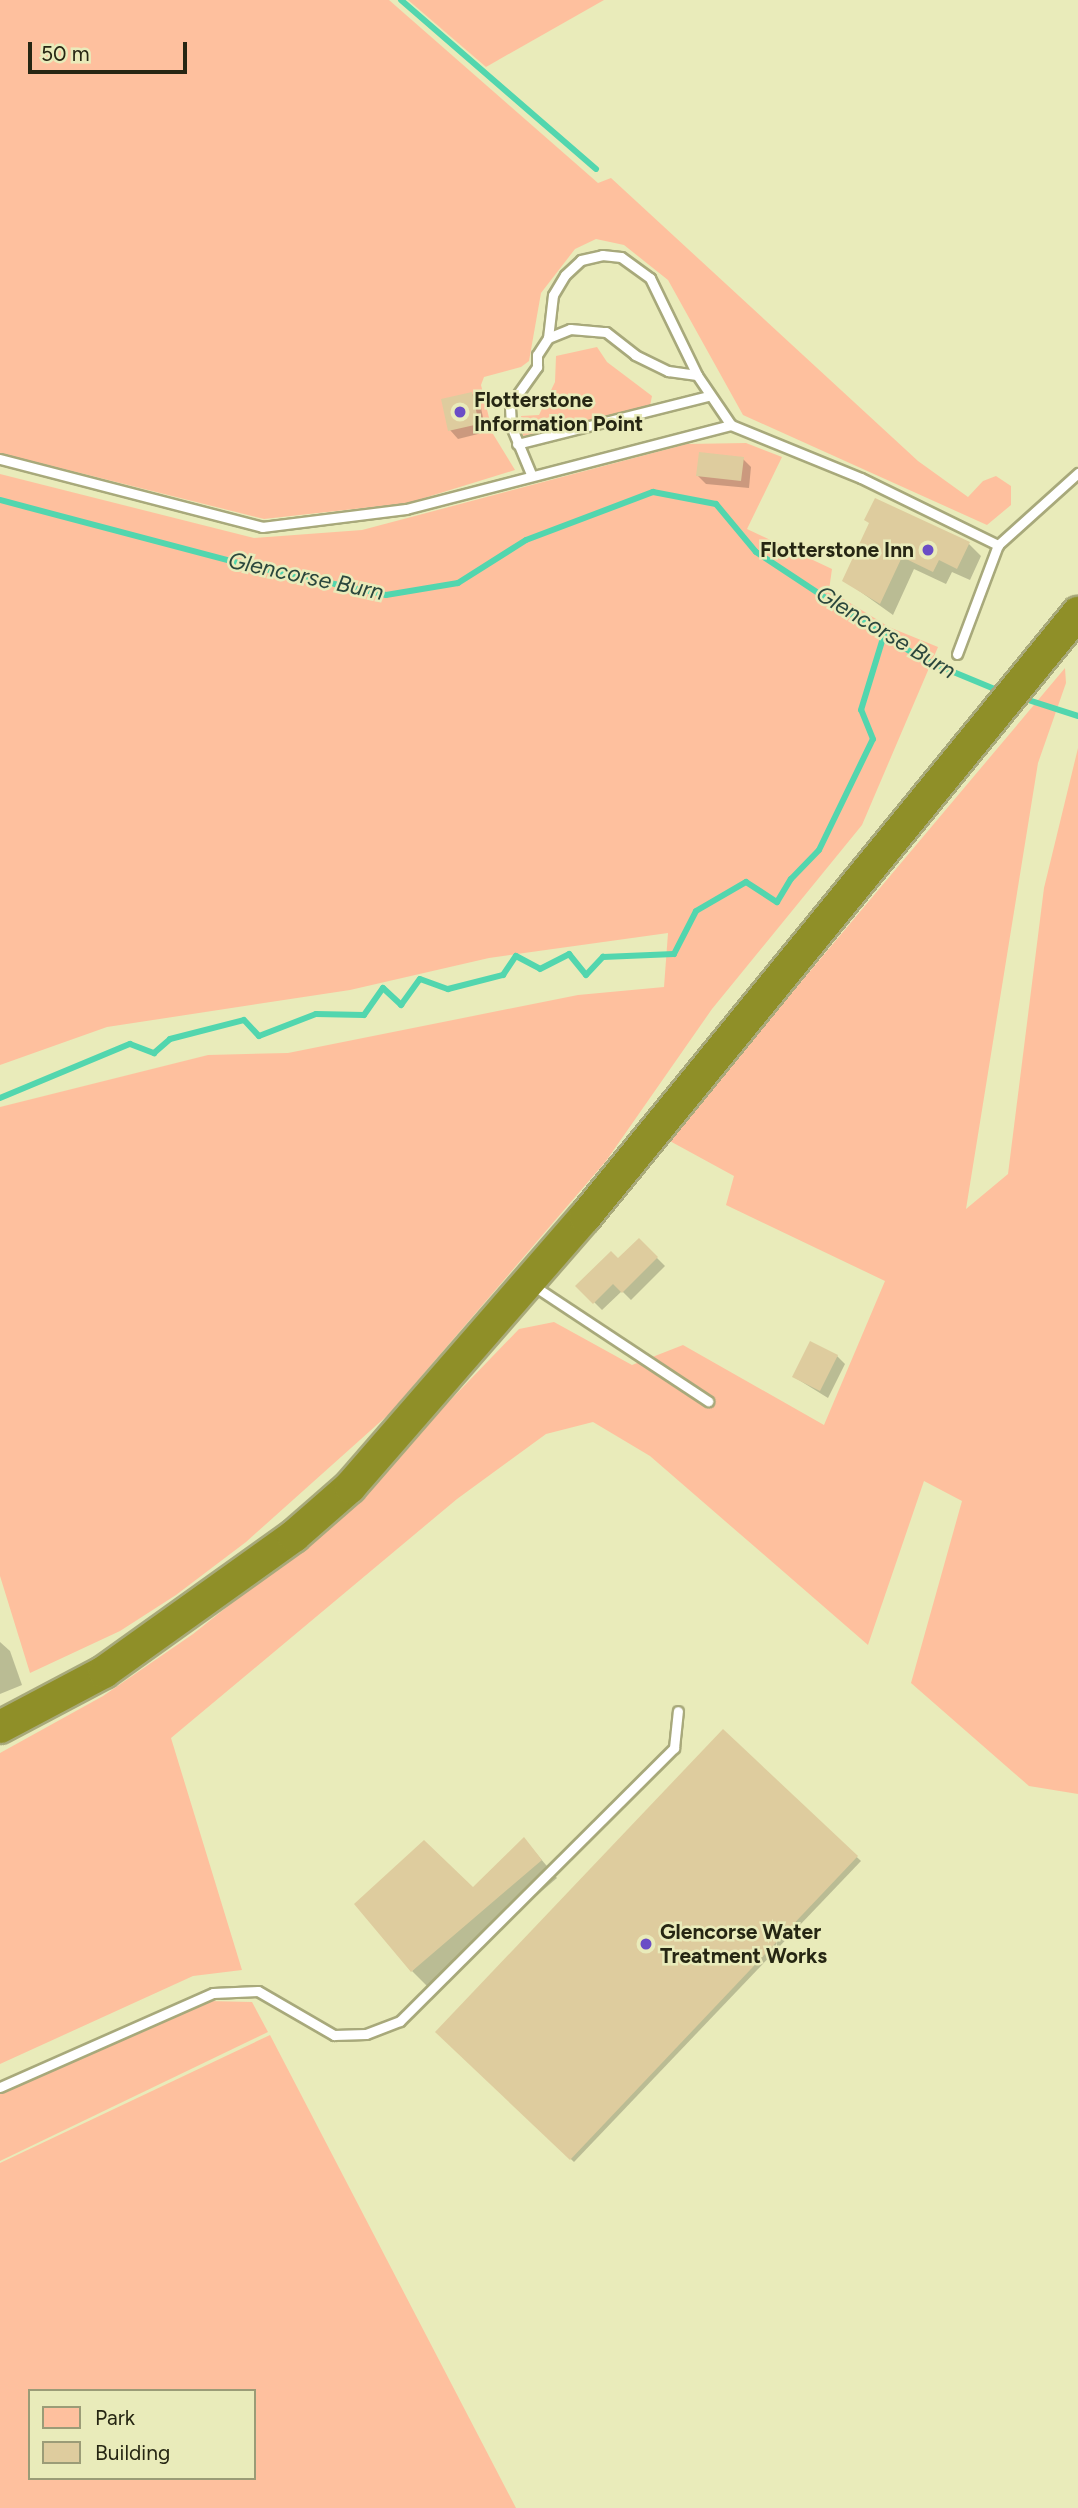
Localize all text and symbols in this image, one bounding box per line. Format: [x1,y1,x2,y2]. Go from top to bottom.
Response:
scale bar [32,28,191,72]
text: 50 m [41,41,90,66]
place label: Flotterstone Information Point [474,387,643,437]
marker: Flotterstone Information Point [452,404,468,420]
place label: Flotterstone Inn [760,537,914,563]
marker: Flotterstone Inn [920,542,936,558]
water label: Glencorse Burn [226,546,386,606]
water label: Glencorse Burn [811,579,961,685]
place label: Glencorse Water Treatment Works [660,1919,827,1969]
marker: Glencorse Water Treatment Works [638,1936,654,1952]
legend [28,2389,256,2480]
text: Park [95,2405,135,2430]
text: Building [95,2440,170,2465]

